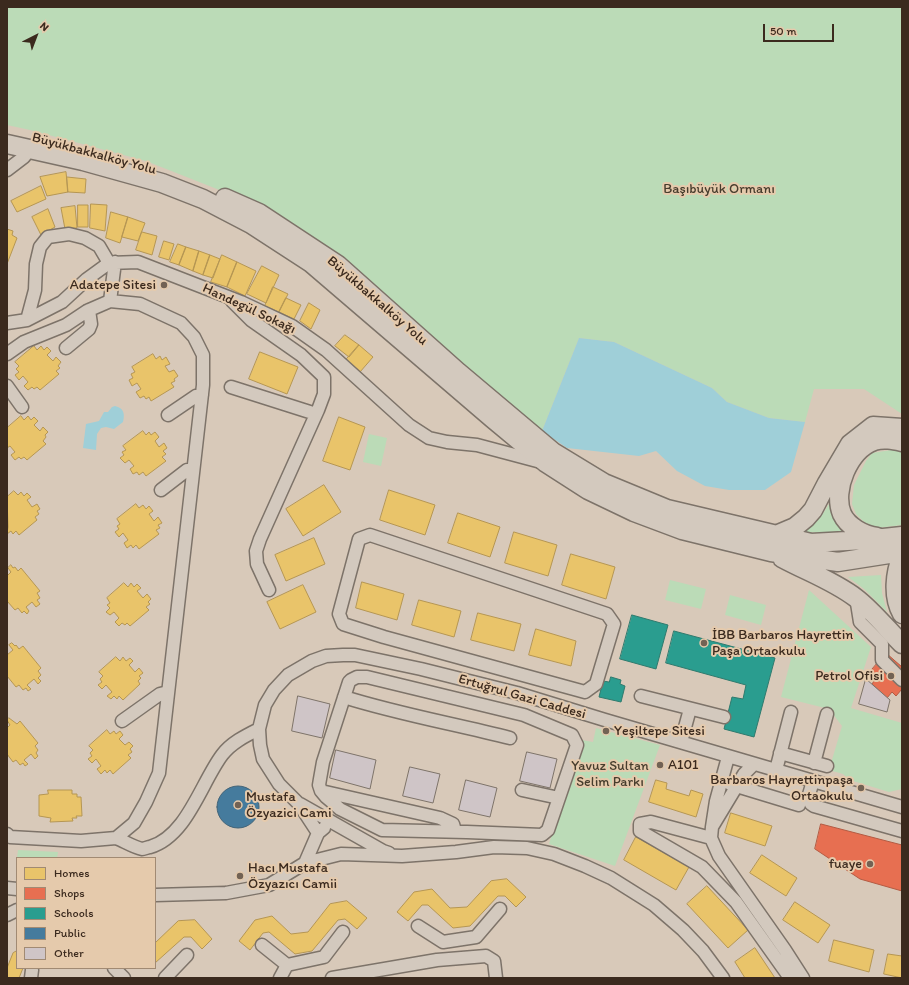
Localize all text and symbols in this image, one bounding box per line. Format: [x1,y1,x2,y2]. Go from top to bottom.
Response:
north arrow [16,16,56,56]
scale bar [765,16,836,42]
text: N [37,19,51,34]
text: 50 m [770,24,796,38]
street label: Büyükbakkalköy Yolu [30,129,158,179]
park label: Başıbüyük Ormanı [663,181,775,197]
street label: Büyükbakkalköy Yolu [323,253,431,349]
place label: Adatepe Sitesi [70,277,156,293]
marker: Adatepe Sitesi [159,280,169,290]
street label: Handegül Sokağı [200,280,298,338]
place label: İBB Barbaros Hayrettin Paşa Ortaokulu [712,627,853,660]
marker: İBB Barbaros Hayrettin Paşa Ortaokulu [699,638,709,648]
place label: Petrol Ofisi [815,668,883,684]
street label: Ertuğrul Gazi Caddesi [456,671,588,723]
marker: Petrol Ofisi [886,671,896,681]
place label: Yeşiltepe Sitesi [614,723,705,739]
marker: Yeşiltepe Sitesi [601,726,611,736]
place label: A101 [668,757,699,773]
park label: Yavuz Sultan Selim Parkı [571,758,649,790]
marker: A101 [655,760,665,770]
place label: Barbaros Hayrettinpaşa Ortaokulu [710,772,853,804]
marker: Barbaros Hayrettinpaşa Ortaokulu [856,783,866,793]
place label: Mustafa Özyazici Cami [246,789,332,822]
marker: Mustafa Özyazici Cami [233,800,243,810]
place label: fuaye [829,856,862,872]
legend [16,857,156,969]
marker: fuaye [865,859,875,869]
place label: Hacı Mustafa Özyazıcı Camii [248,860,337,892]
text: Homes [54,866,90,880]
marker: Hacı Mustafa Özyazıcı Camii [235,871,245,881]
text: Shops [54,886,85,900]
text: Schools [54,906,93,920]
text: Public [54,926,86,940]
text: Other [54,946,84,960]

